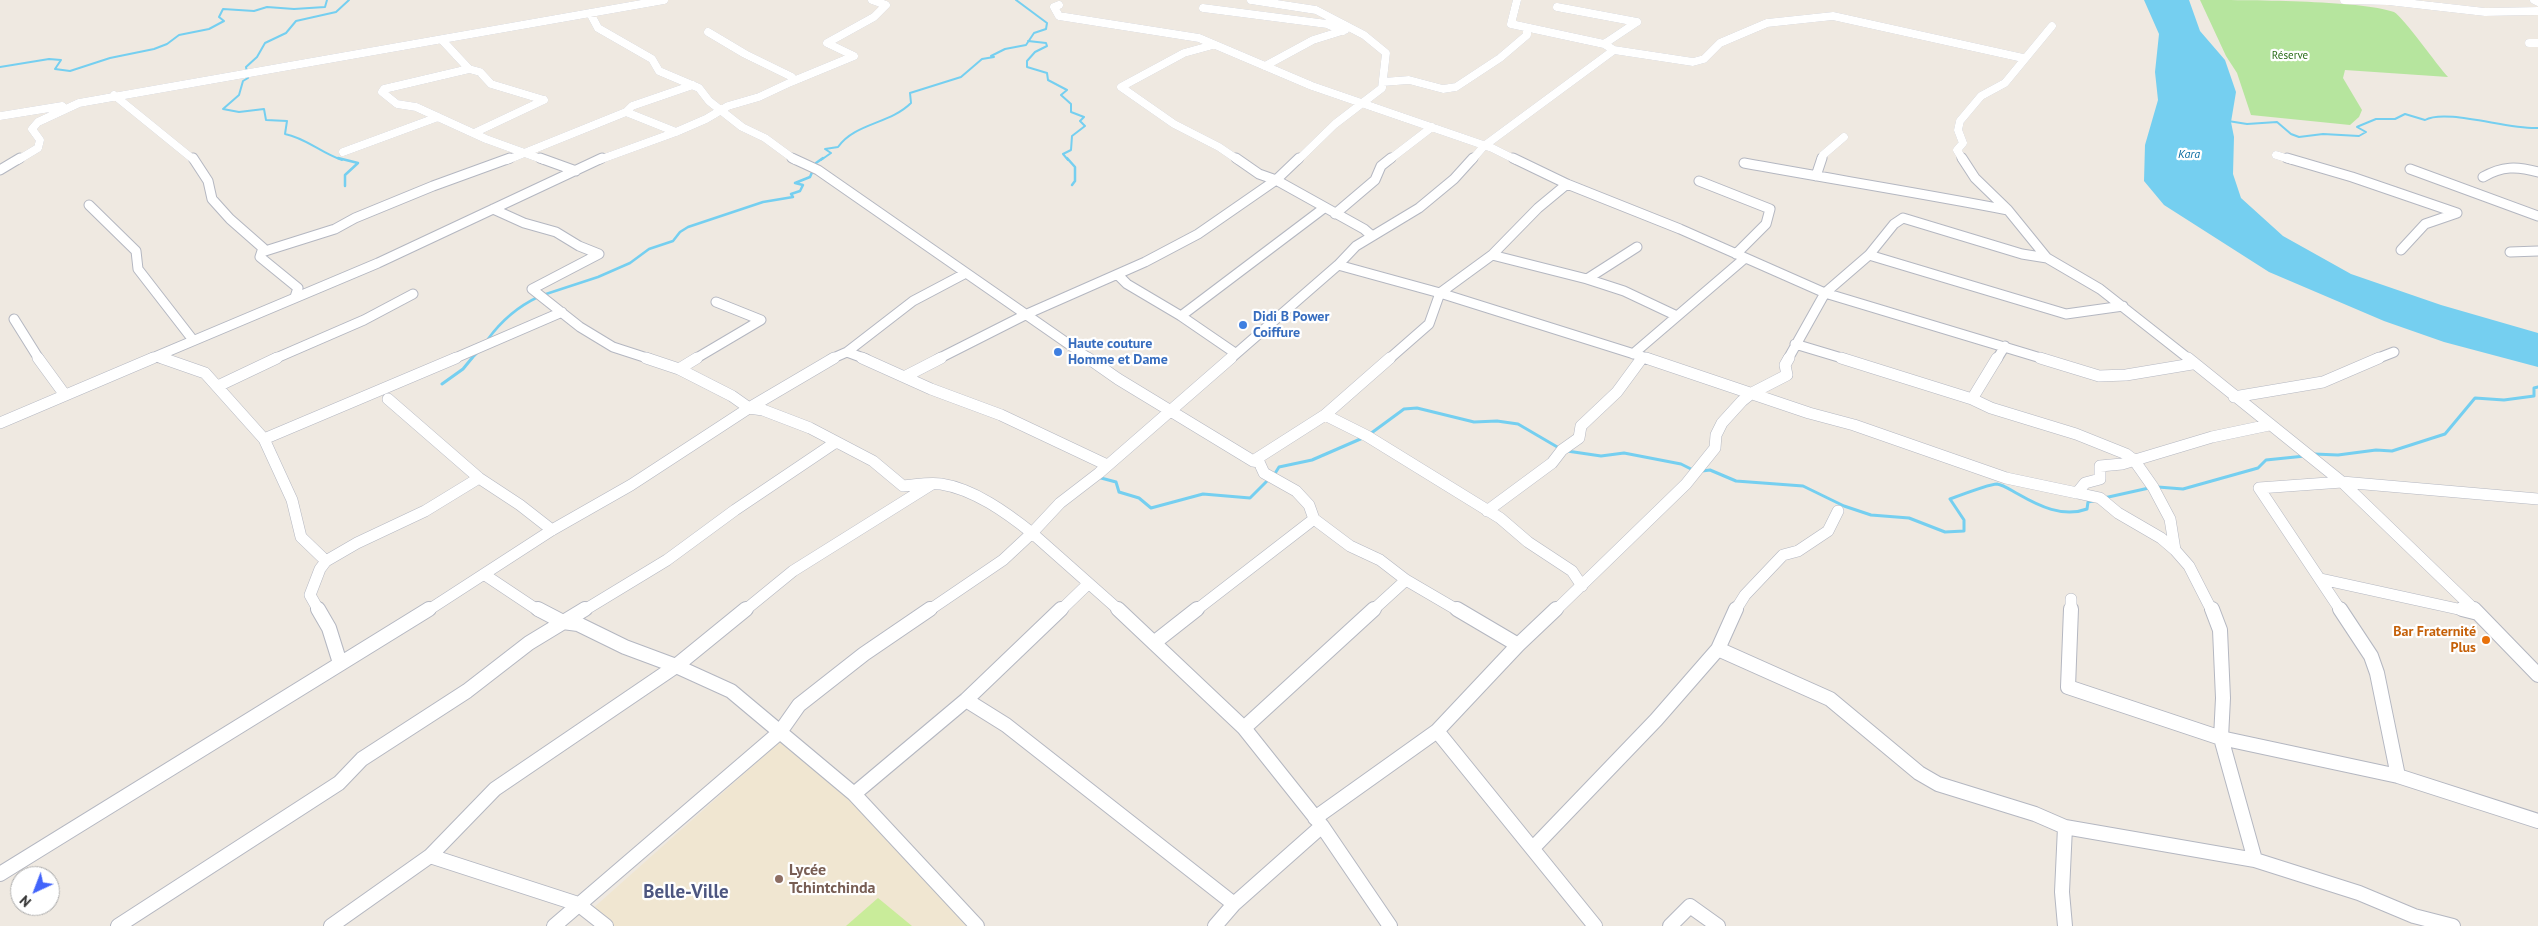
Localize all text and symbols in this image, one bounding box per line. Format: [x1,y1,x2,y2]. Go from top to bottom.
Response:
park label: Réserve [2272,49,2308,63]
water label: Kara [2178,148,2200,162]
place label: Didi B Power Coiffure [1253,309,1329,342]
marker: Didi B Power Coiffure [1237,319,1249,331]
place label: Haute couture Homme et Dame [1068,336,1168,368]
marker: Haute couture Homme et Dame [1052,346,1064,358]
place label: Bar Fraternité Plus [2393,624,2476,656]
marker: Bar Fraternité Plus [2480,634,2492,646]
place label: Lycée Tchintchinda [789,860,875,898]
north arrow [10,866,60,916]
marker: Lycée Tchintchinda [773,873,785,885]
district label: Belle-Ville [643,882,729,904]
text: N [16,892,35,911]

